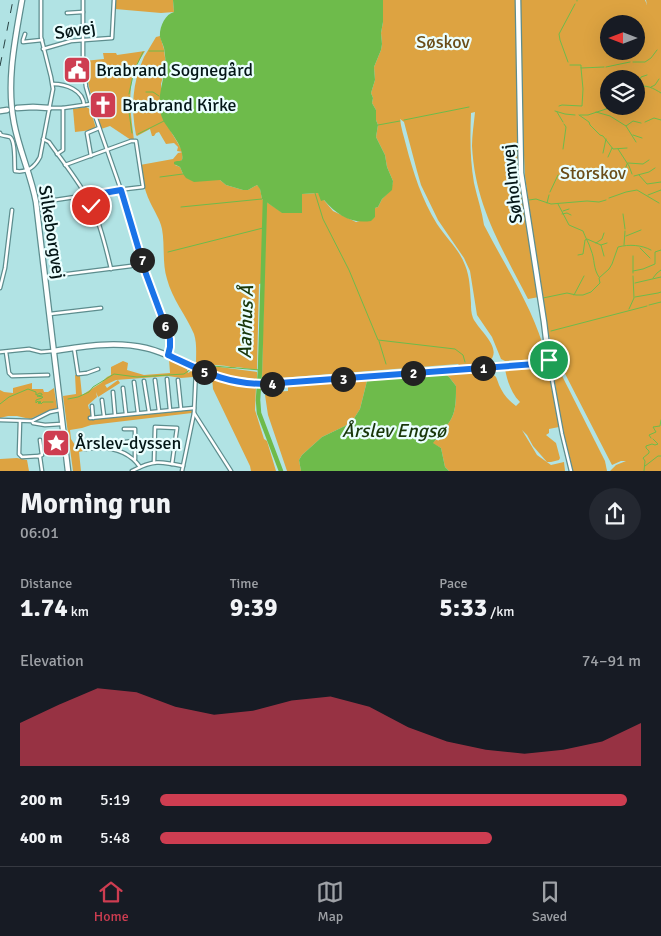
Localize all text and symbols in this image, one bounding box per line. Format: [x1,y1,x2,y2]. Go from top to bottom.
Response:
north arrow [600,15,645,60]
map controls [600,15,645,115]
street label: Søvej [53,16,97,44]
park label: Søskov [416,31,470,53]
public building icon: Brabrand Sognegård [62,55,92,85]
place label: Brabrand Sognegård [96,59,253,81]
button: layers [600,70,645,115]
church icon: Brabrand Kirke [88,90,118,120]
place label: Brabrand Kirke [122,94,237,116]
street label: Søholmvej [497,143,527,225]
park label: Storskov [560,162,627,184]
street label: Silkeborgvej [34,184,70,280]
pin [70,185,112,227]
icon: check [77,192,105,220]
pin: 7 [130,248,154,272]
text: 7 [139,252,146,269]
water label: Aarhus Å [233,284,259,359]
pin: 6 [152,314,178,338]
text: 6 [162,318,169,335]
pin [528,339,570,381]
icon: arrive [535,346,563,374]
pin: 1 [470,356,496,380]
pin: 5 [192,360,216,384]
pin: 2 [400,360,426,386]
text: 1 [480,360,487,377]
text: 5 [201,364,208,381]
text: 2 [410,365,417,382]
pin: 3 [330,366,356,392]
text: 3 [340,371,347,388]
pin: 4 [260,372,284,396]
text: 4 [269,376,276,393]
water label: Årslev Engsø [342,419,447,443]
place icon: Årslev-dyssen [41,428,71,458]
place label: Årslev-dyssen [75,432,181,454]
text: Morning run [20,487,171,521]
button: share [589,488,641,540]
text: 06:01 [20,523,59,543]
text: Distance [20,575,72,592]
text: Time [230,575,259,592]
text: Pace [439,575,468,592]
text: 1.74 [20,592,68,623]
text: 9:39 [230,592,278,623]
text: 5:33 [439,592,487,623]
text: km [68,603,89,620]
text: /km [487,603,514,620]
text: Elevation [20,651,84,671]
text: 74–91 m [582,651,641,671]
text: 200 m [20,790,62,810]
text: 5:19 [100,790,130,810]
text: 400 m [20,828,62,848]
text: 5:48 [100,828,130,848]
tab: Home [94,878,129,925]
tab: Map [316,878,344,925]
tab: Saved [532,878,567,925]

